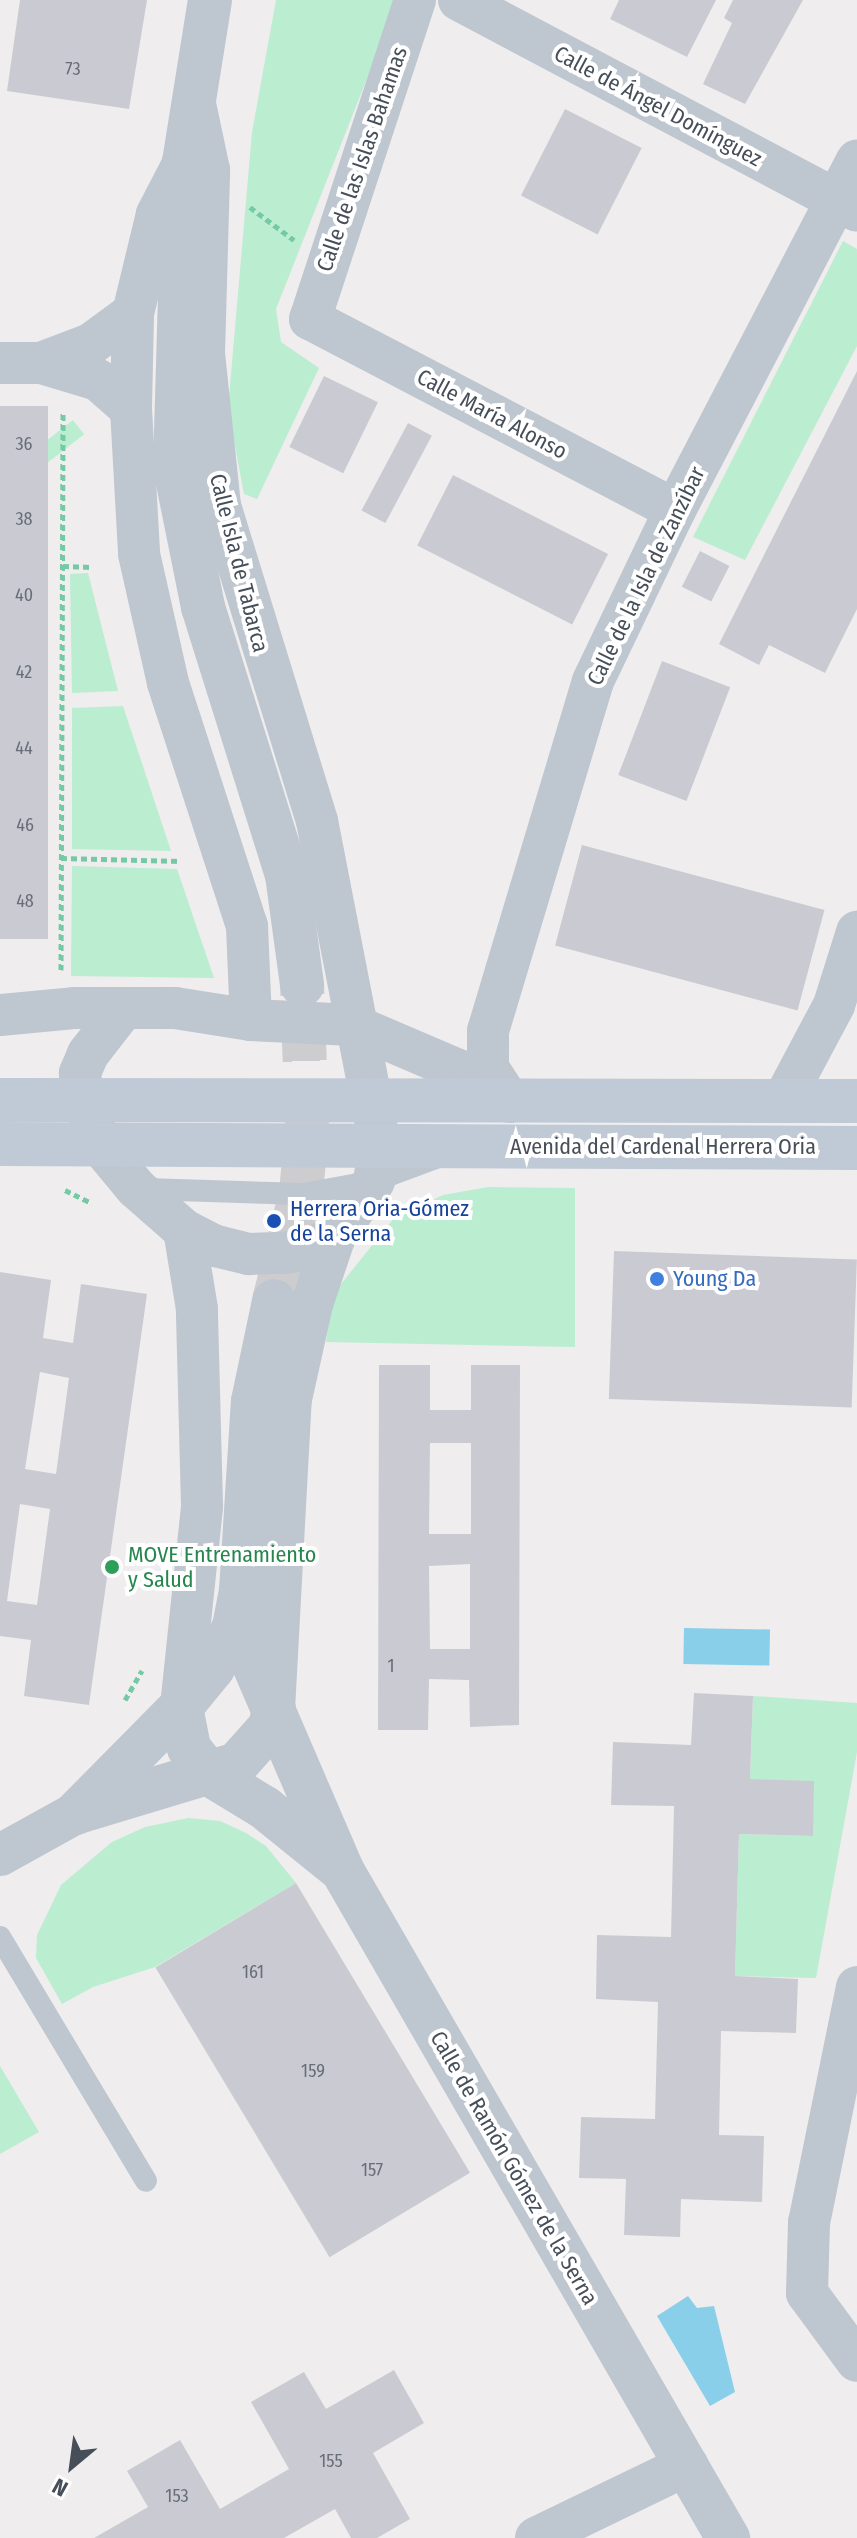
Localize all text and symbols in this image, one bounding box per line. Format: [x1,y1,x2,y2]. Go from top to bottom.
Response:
street label: Calle de Ángel Domínguez [550,40,766,172]
street label: Calle de las Islas Bahamas [311,43,413,275]
house number: 73 [65,58,81,80]
street label: Calle María Alonso [412,363,572,465]
house number: 36 [15,433,33,455]
street label: Calle de la Isla de Zanzíbar [582,462,710,690]
street label: Calle Isla de Tabarca [204,471,274,655]
house number: 38 [15,508,33,530]
house number: 40 [15,584,33,606]
house number: 42 [16,661,32,683]
house number: 44 [15,737,33,759]
house number: 46 [16,814,34,836]
house number: 48 [16,890,34,912]
street label: Avenida del Cardenal Herrera Oria [510,1134,816,1160]
place label: Herrera Oria-Gómez de la Serna [290,1195,469,1246]
marker: Herrera Oria-Gómez de la Serna [265,1212,283,1230]
place label: Young Da [673,1266,756,1292]
marker: Young Da [648,1270,666,1288]
place label: MOVE Entrenamiento y Salud [128,1541,316,1592]
marker: MOVE Entrenamiento y Salud [103,1558,121,1576]
house number: 1 [387,1655,395,1677]
house number: 161 [242,1961,264,1983]
street label: Calle de Ramón Gómez de la Serna [425,2026,603,2310]
house number: 159 [301,2060,325,2082]
house number: 157 [361,2159,383,2181]
north arrow [32,2426,112,2506]
house number: 155 [319,2450,343,2472]
text: N [48,2472,72,2502]
house number: 153 [165,2485,189,2507]

